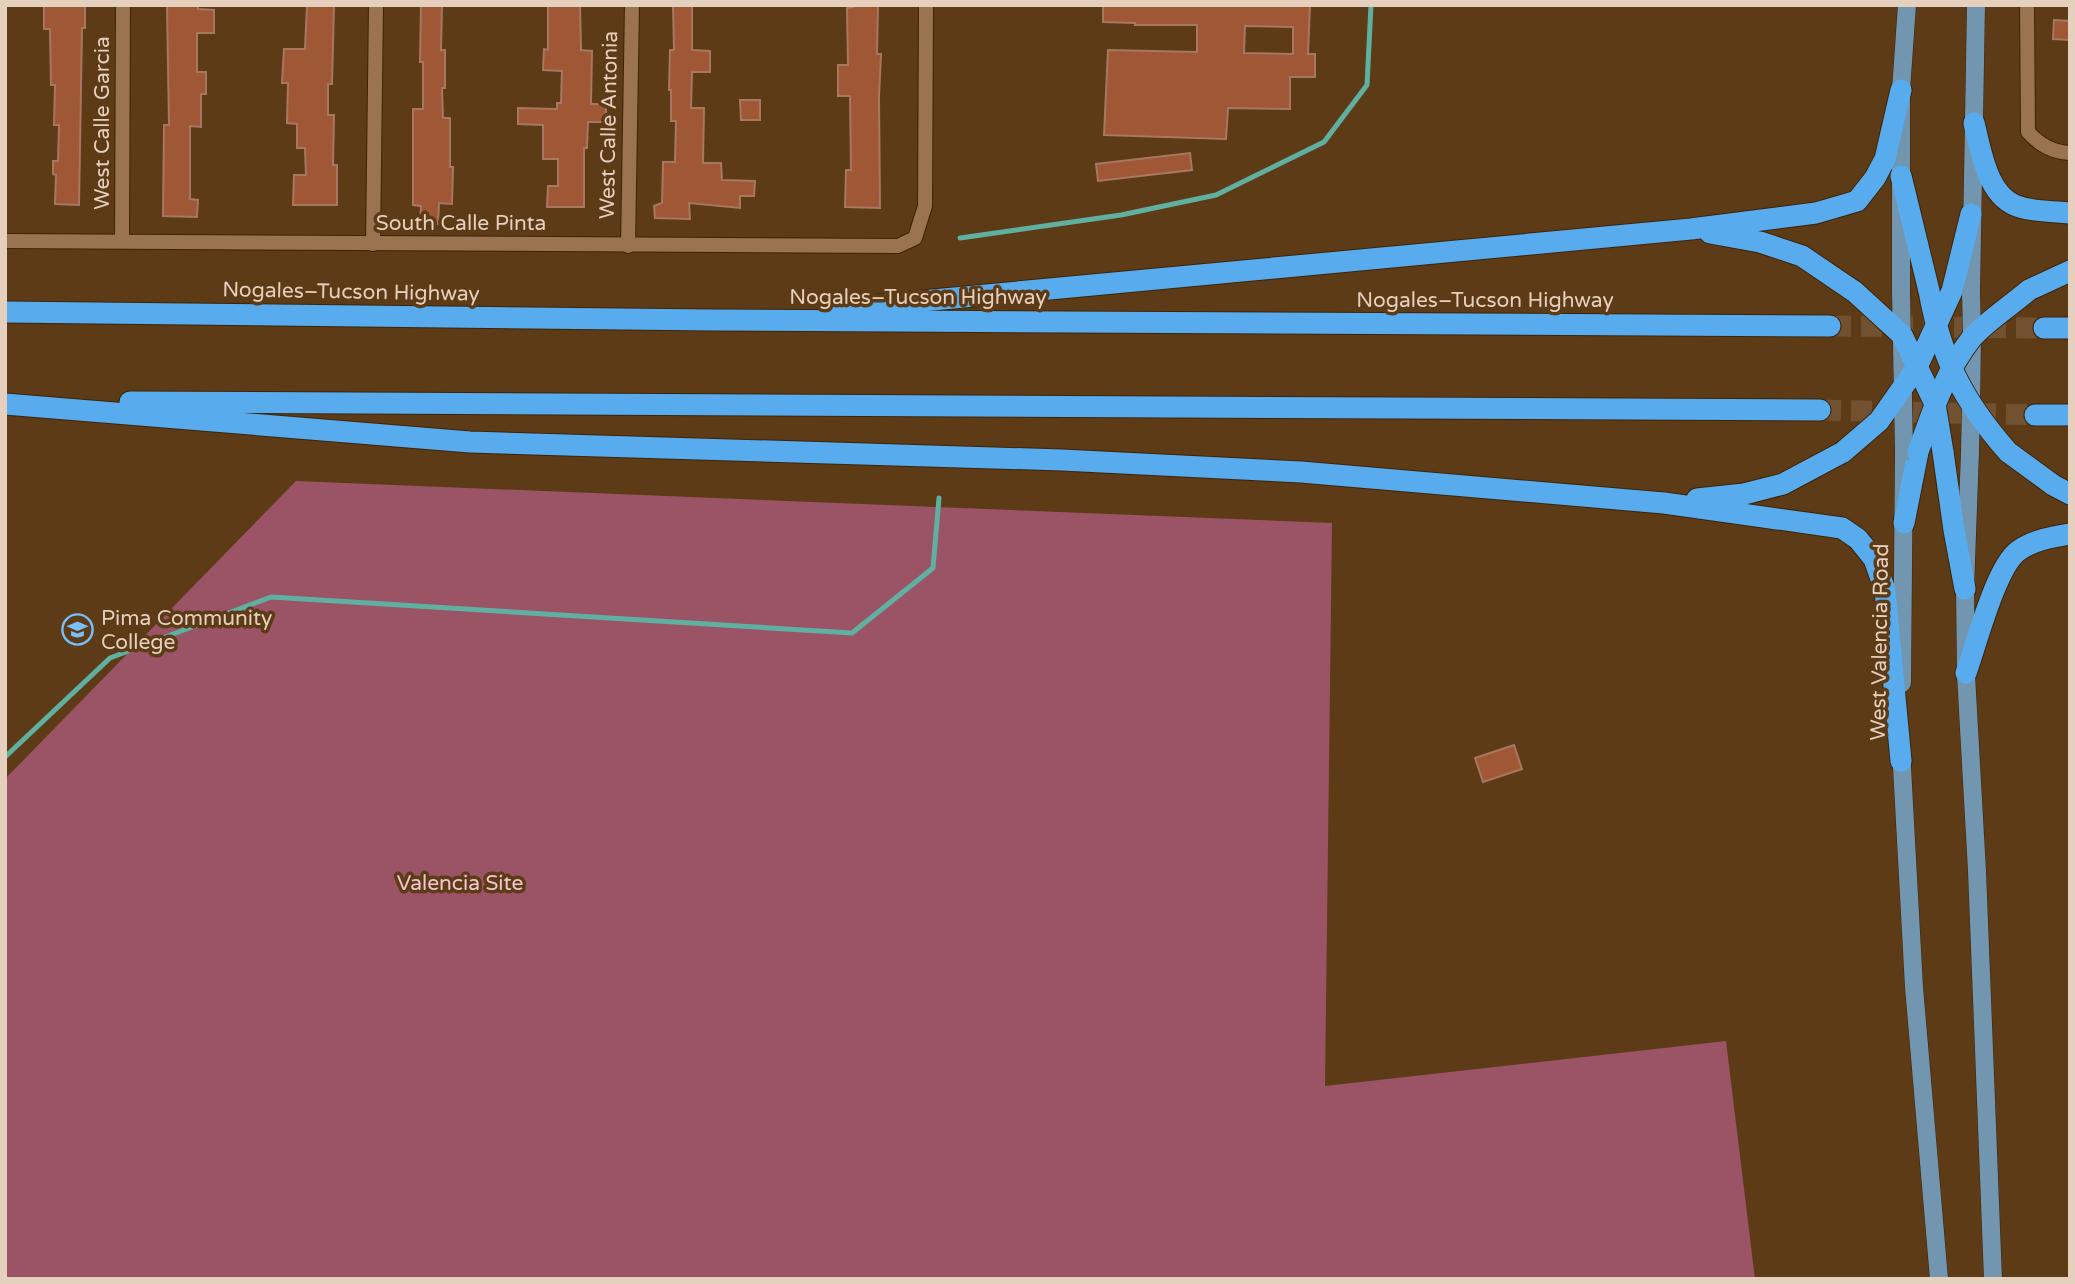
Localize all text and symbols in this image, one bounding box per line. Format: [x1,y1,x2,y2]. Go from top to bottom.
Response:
street label: West Calle Antonia [595,31,623,219]
street label: West Calle Garcia [90,36,115,210]
street label: South Calle Pinta [376,211,546,236]
street label: Nogales–Tucson Highway [222,277,480,307]
street label: Nogales–Tucson Highway [789,285,1047,310]
street label: Nogales–Tucson Highway [1356,288,1614,313]
street label: West Valencia Road [1866,543,1894,741]
place label: Pima Community College [101,606,272,655]
school or university icon: Pima Community College [61,613,95,647]
park label: Valencia Site [397,871,523,896]

